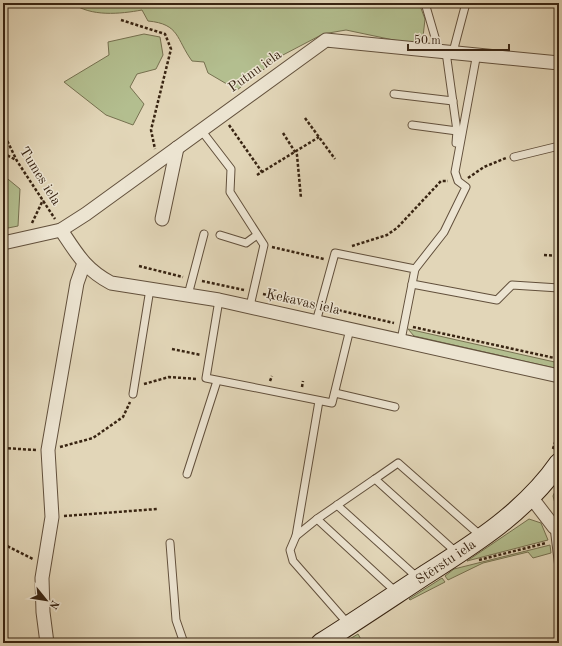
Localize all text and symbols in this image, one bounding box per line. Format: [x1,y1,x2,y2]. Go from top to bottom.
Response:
scale bar [408,26,509,52]
text: 50 m [414,34,441,47]
street label: Putnu iela [226,47,284,95]
street label: Tumes iela [17,144,63,208]
street label: Ķekavas iela [264,287,341,318]
street label: Stērstu iela [413,537,479,587]
north arrow [26,580,66,620]
text: N [46,598,60,611]

